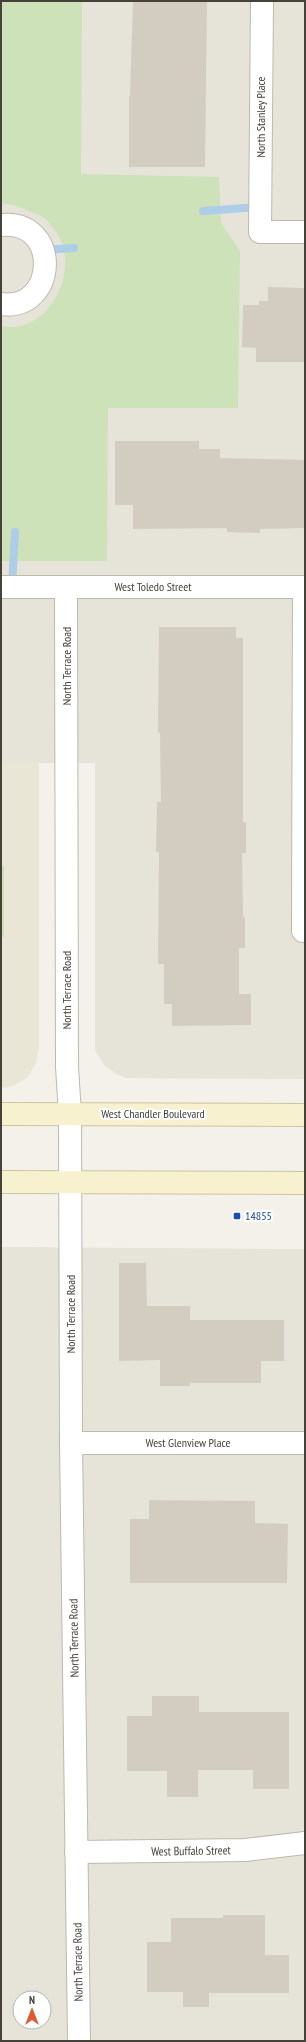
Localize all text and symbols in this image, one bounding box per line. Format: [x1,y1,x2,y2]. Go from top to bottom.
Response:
street label: North Stanley Place [253,76,268,158]
street label: West Toledo Street [114,579,192,594]
street label: North Terrace Road [59,627,74,705]
street label: North Terrace Road [59,951,74,1029]
street label: West Chandler Boulevard [101,1106,205,1121]
place label: 14855 [245,1208,272,1223]
marker: 14855 [232,1211,242,1221]
street label: North Terrace Road [63,1275,78,1353]
street label: West Glenview Place [146,1435,231,1450]
street label: North Terrace Road [65,1599,82,1677]
street label: West Buffalo Street [151,1842,232,1859]
street label: North Terrace Road [69,1923,86,2001]
north arrow [12,1990,52,2030]
text: N [29,1993,35,2007]

